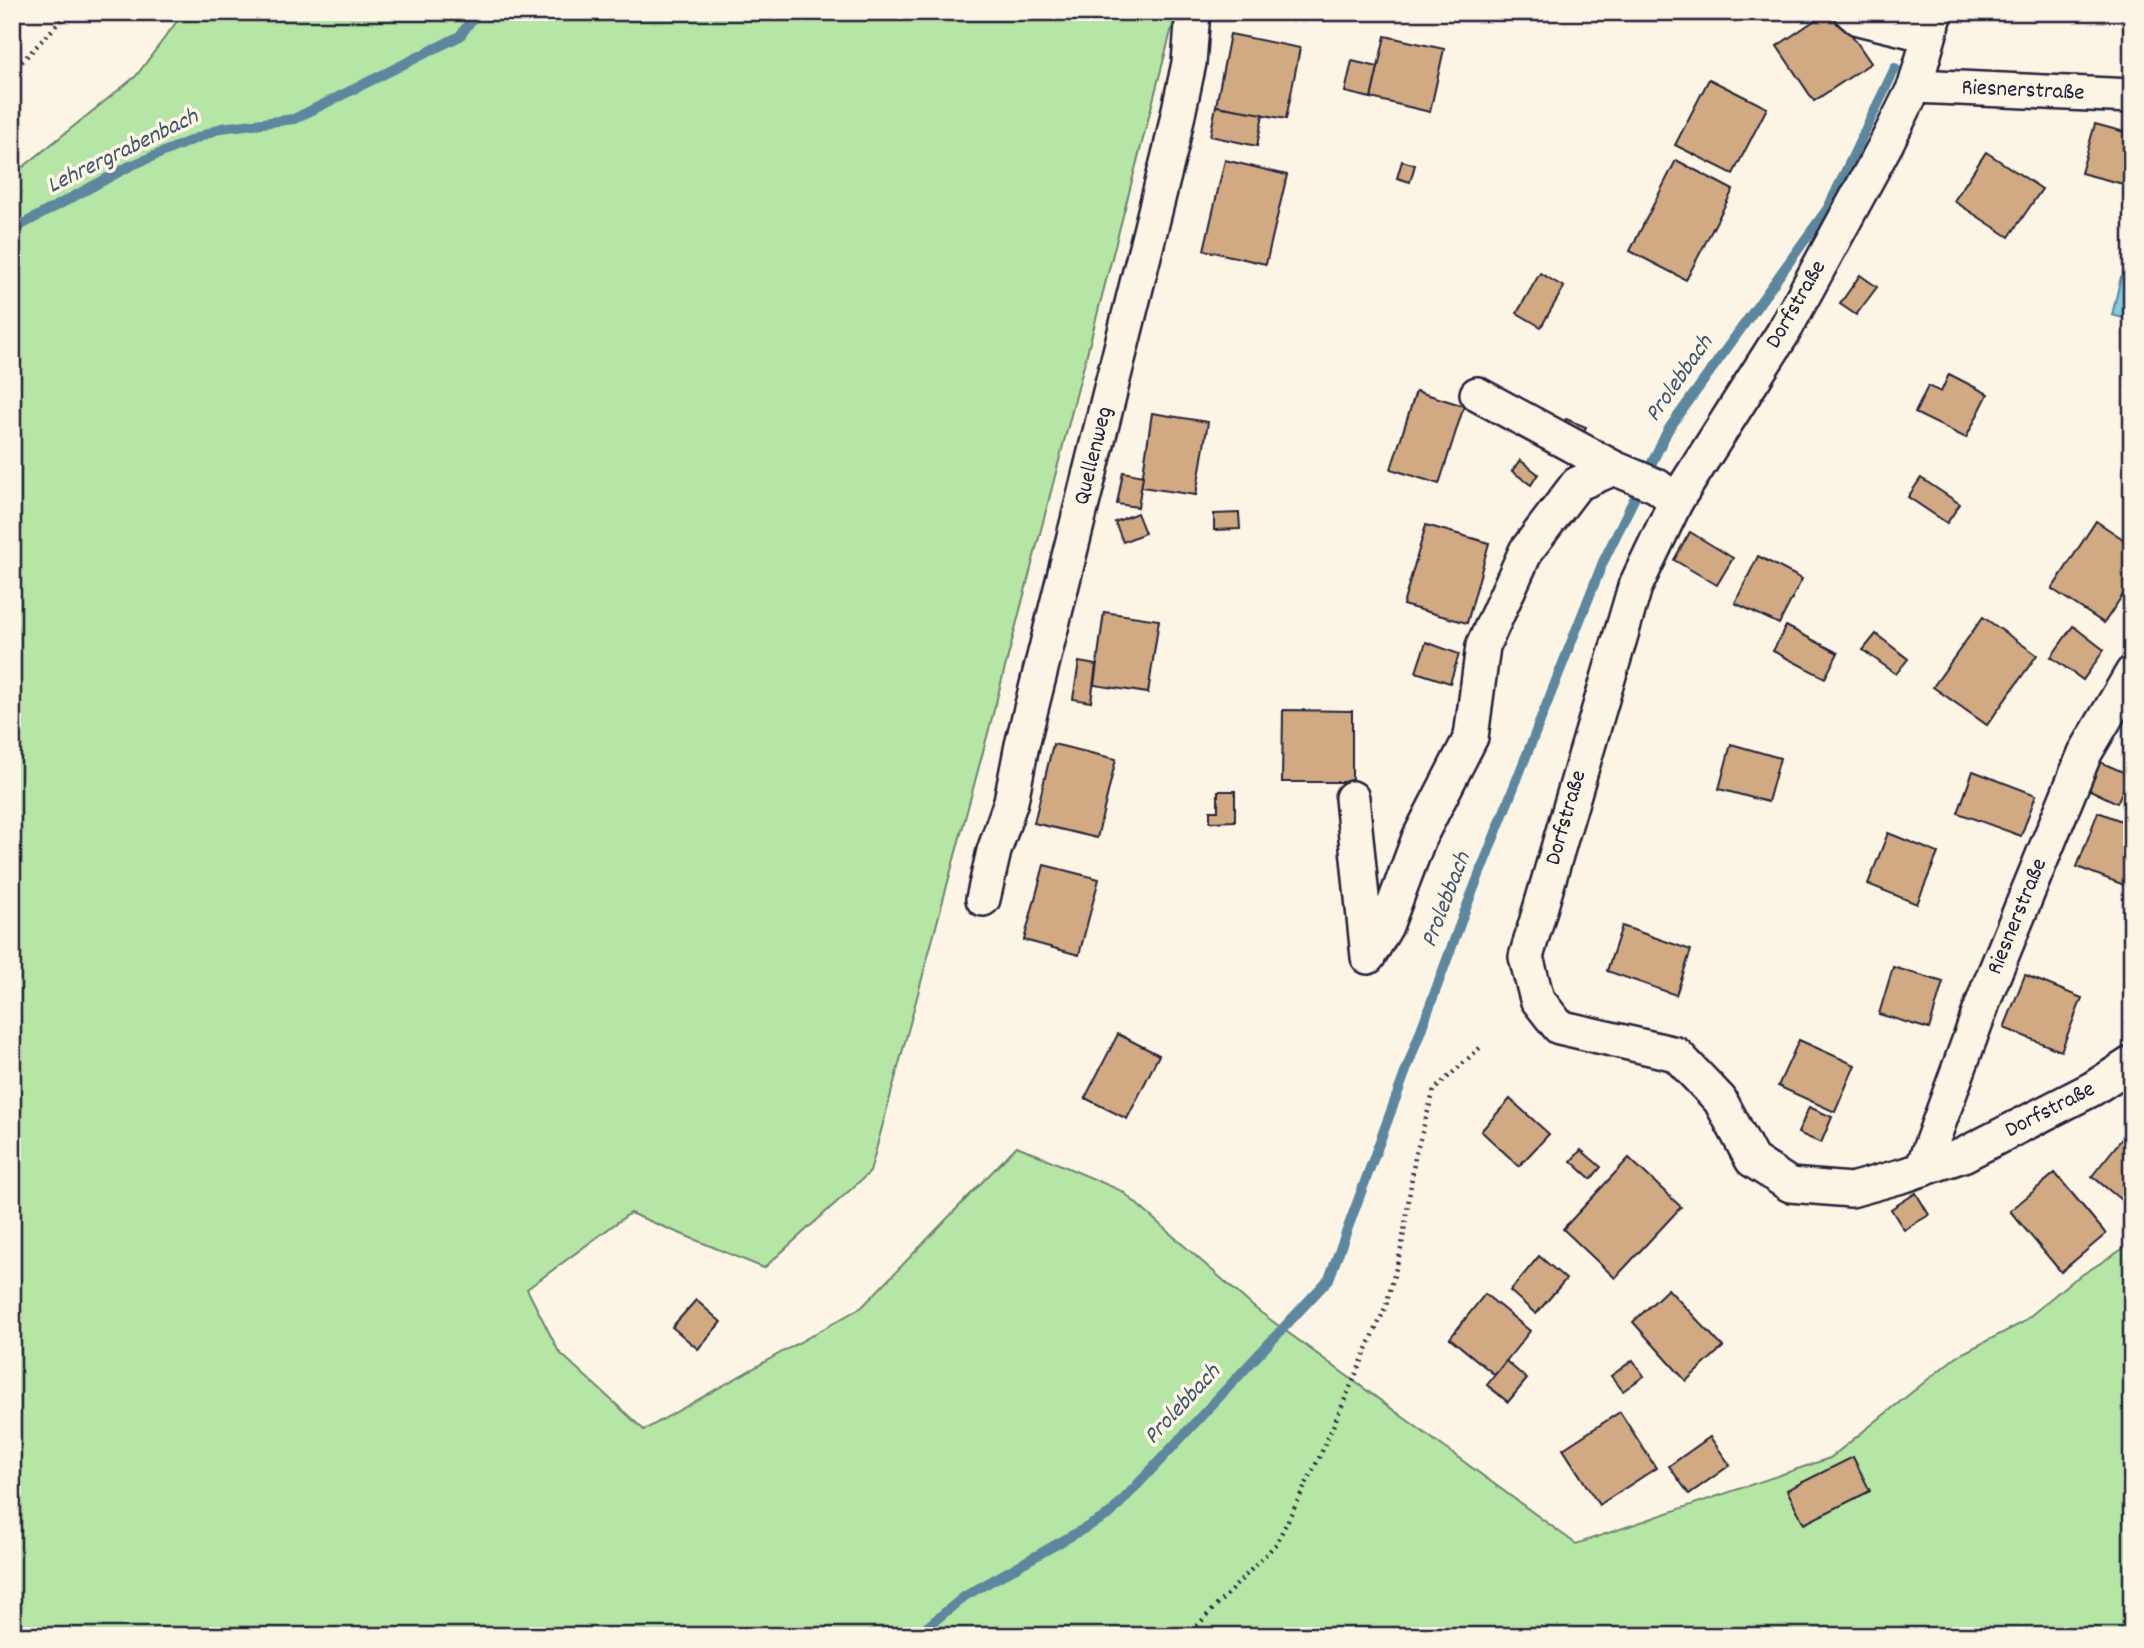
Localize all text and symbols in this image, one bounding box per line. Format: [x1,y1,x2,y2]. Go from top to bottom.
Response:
street label: Riesnerstraße [1961,72,2085,110]
water label: Lehrergrabenbach [42,100,205,203]
street label: Dorfstraße [1758,255,1836,355]
water label: Prolebbach [1638,328,1723,429]
street label: Quellenweg [1066,403,1122,509]
street label: Dorfstraße [1538,767,1596,869]
water label: Prolebbach [1413,847,1481,953]
street label: Riesnerstraße [1979,853,2056,980]
street label: Dorfstraße [1999,1074,2101,1147]
water label: Prolebbach [1137,1356,1230,1453]

